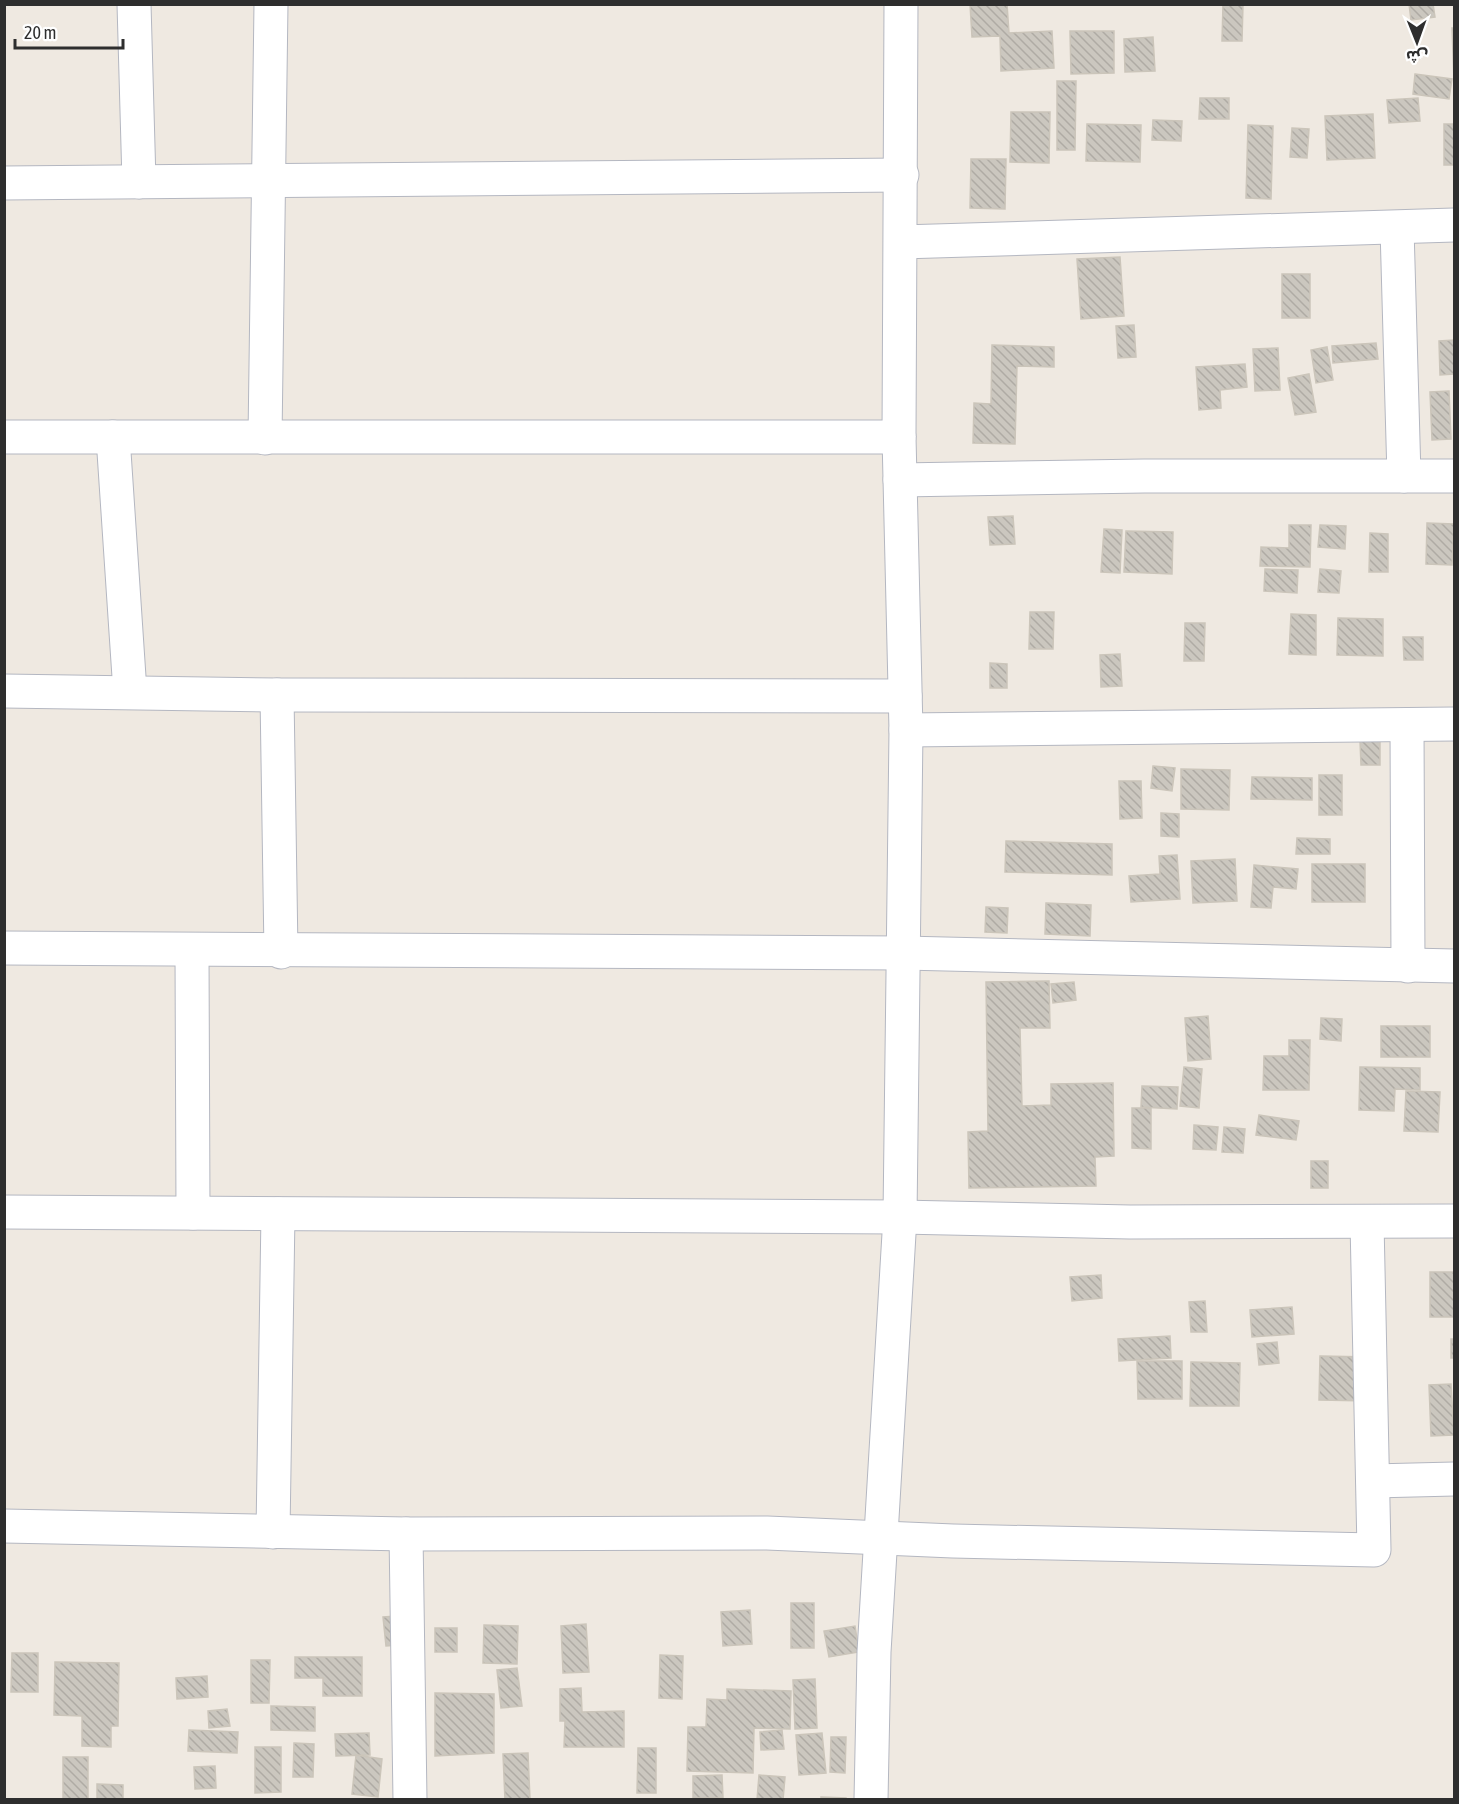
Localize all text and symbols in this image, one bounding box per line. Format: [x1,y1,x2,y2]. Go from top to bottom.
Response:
scale bar [15,12,123,50]
north arrow [1387,12,1447,72]
text: 20 m [24,22,56,43]
text: ش [1406,47,1428,66]

